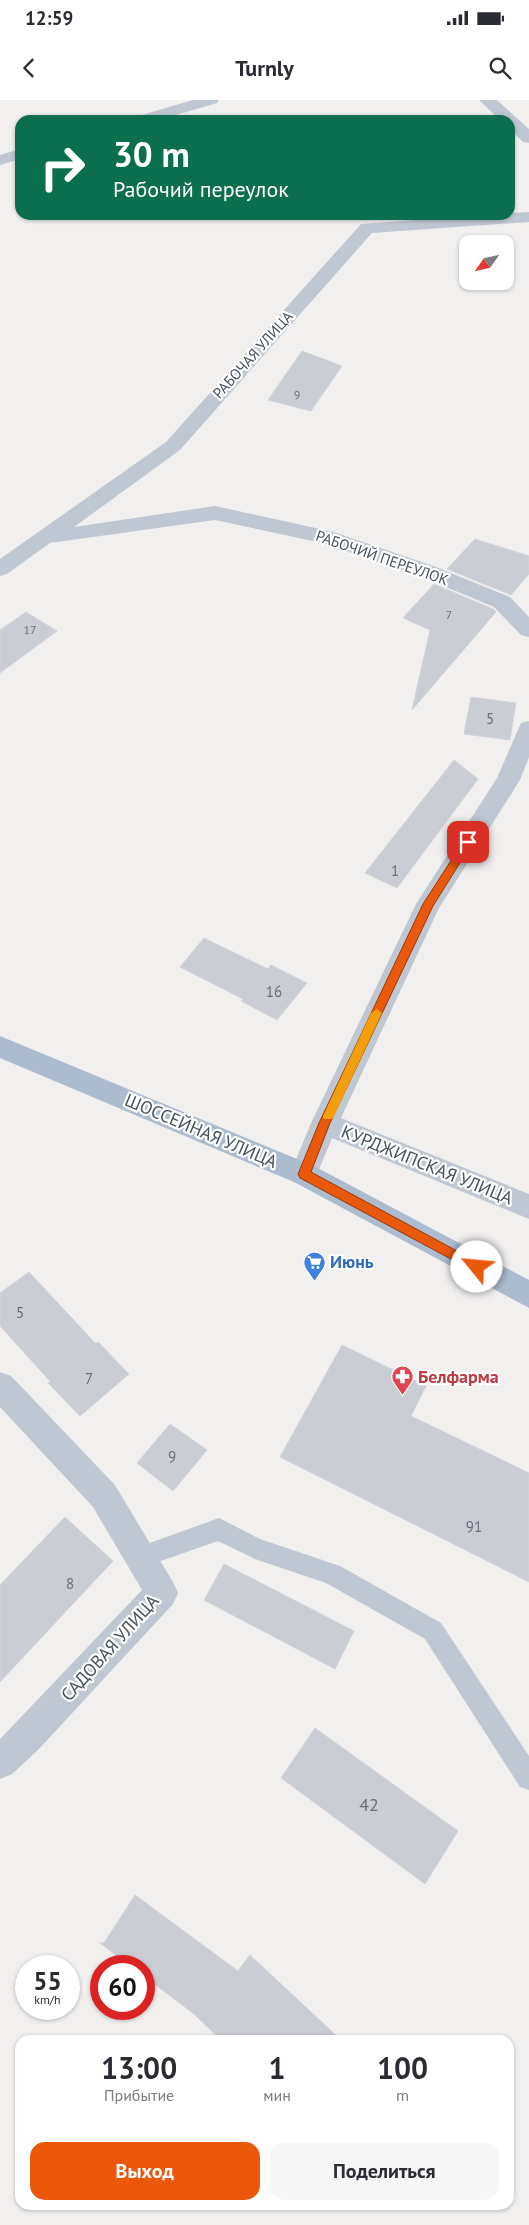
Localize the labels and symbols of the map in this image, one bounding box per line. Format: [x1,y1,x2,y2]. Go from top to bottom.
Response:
north arrow [459,235,514,290]
street label: РАБОЧАЯ УЛИЦА [208,307,297,402]
house number: 9 [294,387,300,402]
street label: РАБОЧИЙ ПЕРЕУЛОК [313,526,451,589]
house number: 7 [446,607,452,622]
house number: 17 [23,622,37,637]
house number: 5 [486,709,494,728]
pin [447,821,489,863]
house number: 1 [391,861,399,880]
house number: 16 [266,982,282,1001]
street label: ШОССЕЙНАЯ УЛИЦА [122,1088,281,1173]
street label: КУРДЖИПСКАЯ УЛИЦА [338,1120,517,1210]
position arrow [450,1240,502,1292]
supermarket icon: Июнь [302,1250,326,1281]
place label: Июнь [330,1250,374,1273]
house number: 5 [16,1303,24,1322]
pharmacy icon: Белфарма [390,1365,414,1396]
place label: Белфарма [418,1365,499,1388]
house number: 7 [85,1369,93,1388]
house number: 9 [168,1447,176,1466]
house number: 91 [466,1517,482,1536]
house number: 8 [66,1574,74,1593]
street label: САДОВАЯ УЛИЦА [56,1589,164,1706]
house number: 42 [359,1793,379,1816]
speed limit sign: 60 [90,1955,155,2020]

